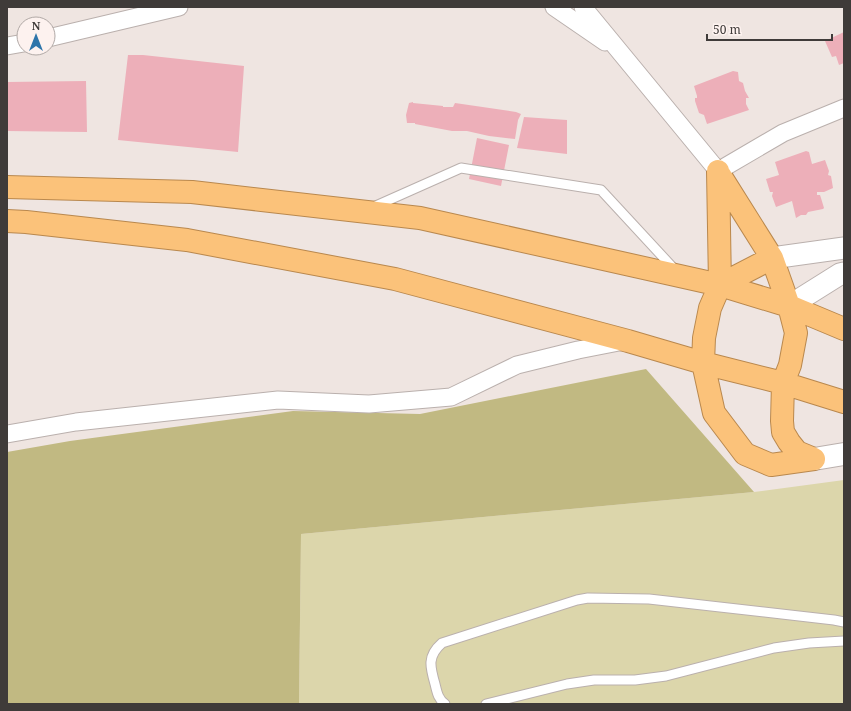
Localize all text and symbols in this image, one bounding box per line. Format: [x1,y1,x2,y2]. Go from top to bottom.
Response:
north arrow [16,16,56,56]
scale bar [707,16,832,42]
text: N [32,18,41,33]
text: 50 m [713,21,741,38]

